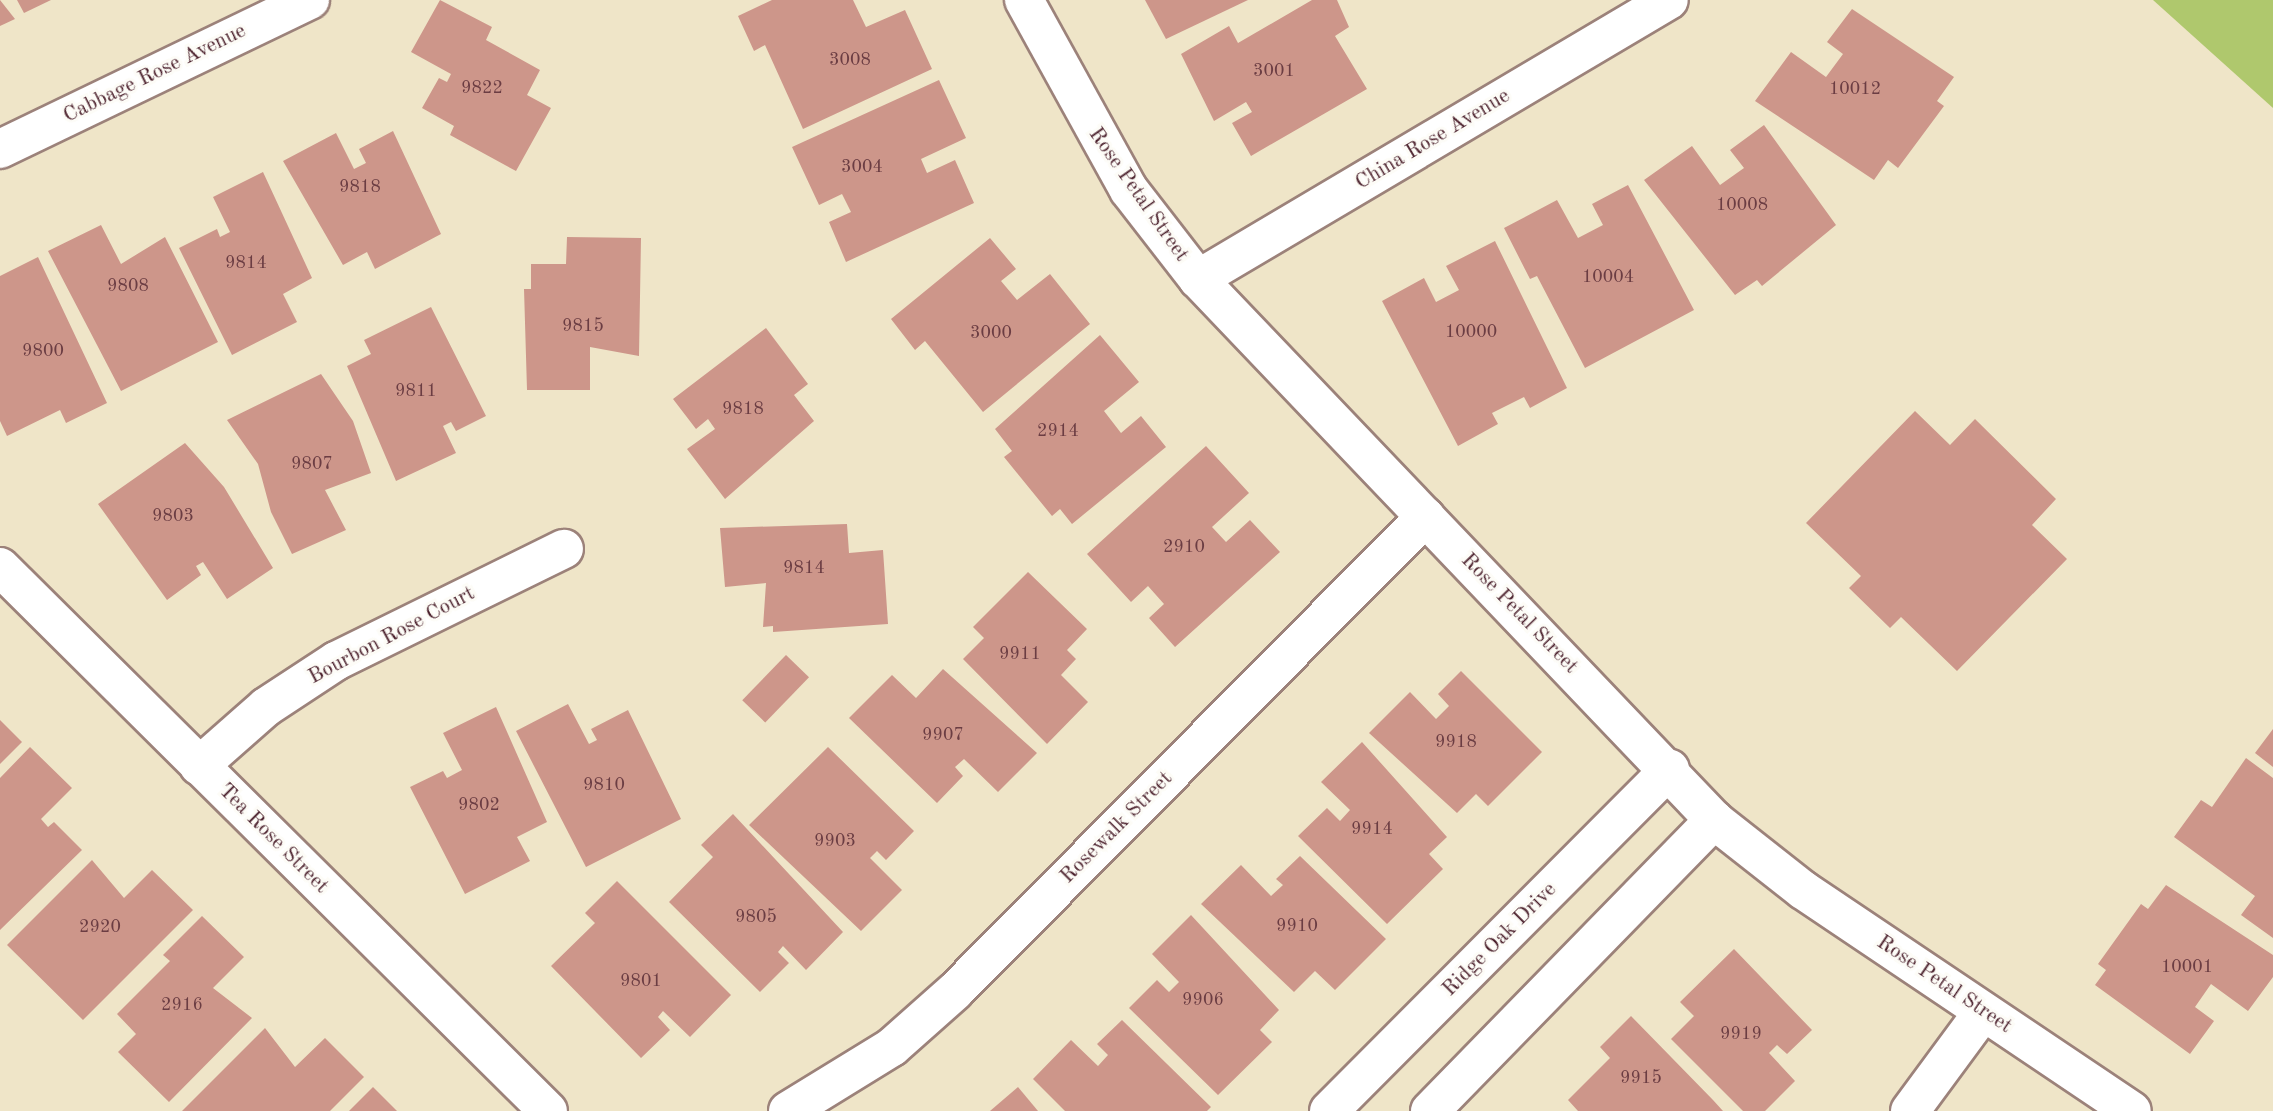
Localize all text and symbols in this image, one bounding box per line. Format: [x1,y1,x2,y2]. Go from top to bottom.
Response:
street label: Cabbage Rose Avenue [60,19,250,129]
house number: 3008 [829,49,871,71]
house number: 3001 [1253,60,1295,82]
house number: 9822 [461,77,503,99]
house number: 10012 [1829,78,1881,100]
street label: China Rose Avenue [1351,84,1515,196]
street label: Rose Petal Street [1082,123,1194,267]
house number: 3004 [841,156,883,178]
house number: 9818 [339,176,381,198]
house number: 10008 [1716,194,1768,216]
house number: 9814 [225,252,267,274]
house number: 10004 [1582,266,1634,288]
house number: 9808 [107,275,149,297]
house number: 9815 [562,315,604,337]
house number: 10000 [1445,321,1497,343]
house number: 3000 [970,322,1012,344]
house number: 9800 [22,340,64,362]
house number: 9811 [395,380,437,402]
house number: 9818 [722,398,764,420]
house number: 2914 [1037,420,1079,442]
house number: 9807 [291,453,333,475]
house number: 9803 [152,505,194,527]
house number: 2910 [1163,536,1205,558]
street label: Rose Petal Street [1455,548,1583,680]
house number: 9814 [783,557,825,579]
street label: Bourbon Rose Court [304,581,480,691]
house number: 9911 [999,643,1041,665]
house number: 9907 [922,724,964,746]
house number: 9918 [1435,731,1477,753]
street label: Rosewalk Street [1056,767,1178,889]
house number: 9810 [583,774,625,796]
street label: Tea Rose Street [213,779,333,899]
house number: 9802 [458,794,500,816]
house number: 9914 [1351,818,1393,840]
house number: 9903 [814,830,856,852]
street label: Ridge Oak Drive [1438,878,1562,1002]
house number: 9805 [735,906,777,928]
house number: 9910 [1276,915,1318,937]
house number: 2920 [79,916,121,938]
street label: Rose Petal Street [1872,930,2016,1040]
house number: 10001 [2161,956,2213,978]
house number: 9801 [620,970,662,992]
house number: 9906 [1182,989,1224,1011]
house number: 2916 [161,994,203,1016]
house number: 9919 [1720,1023,1762,1045]
house number: 9915 [1620,1067,1662,1089]

